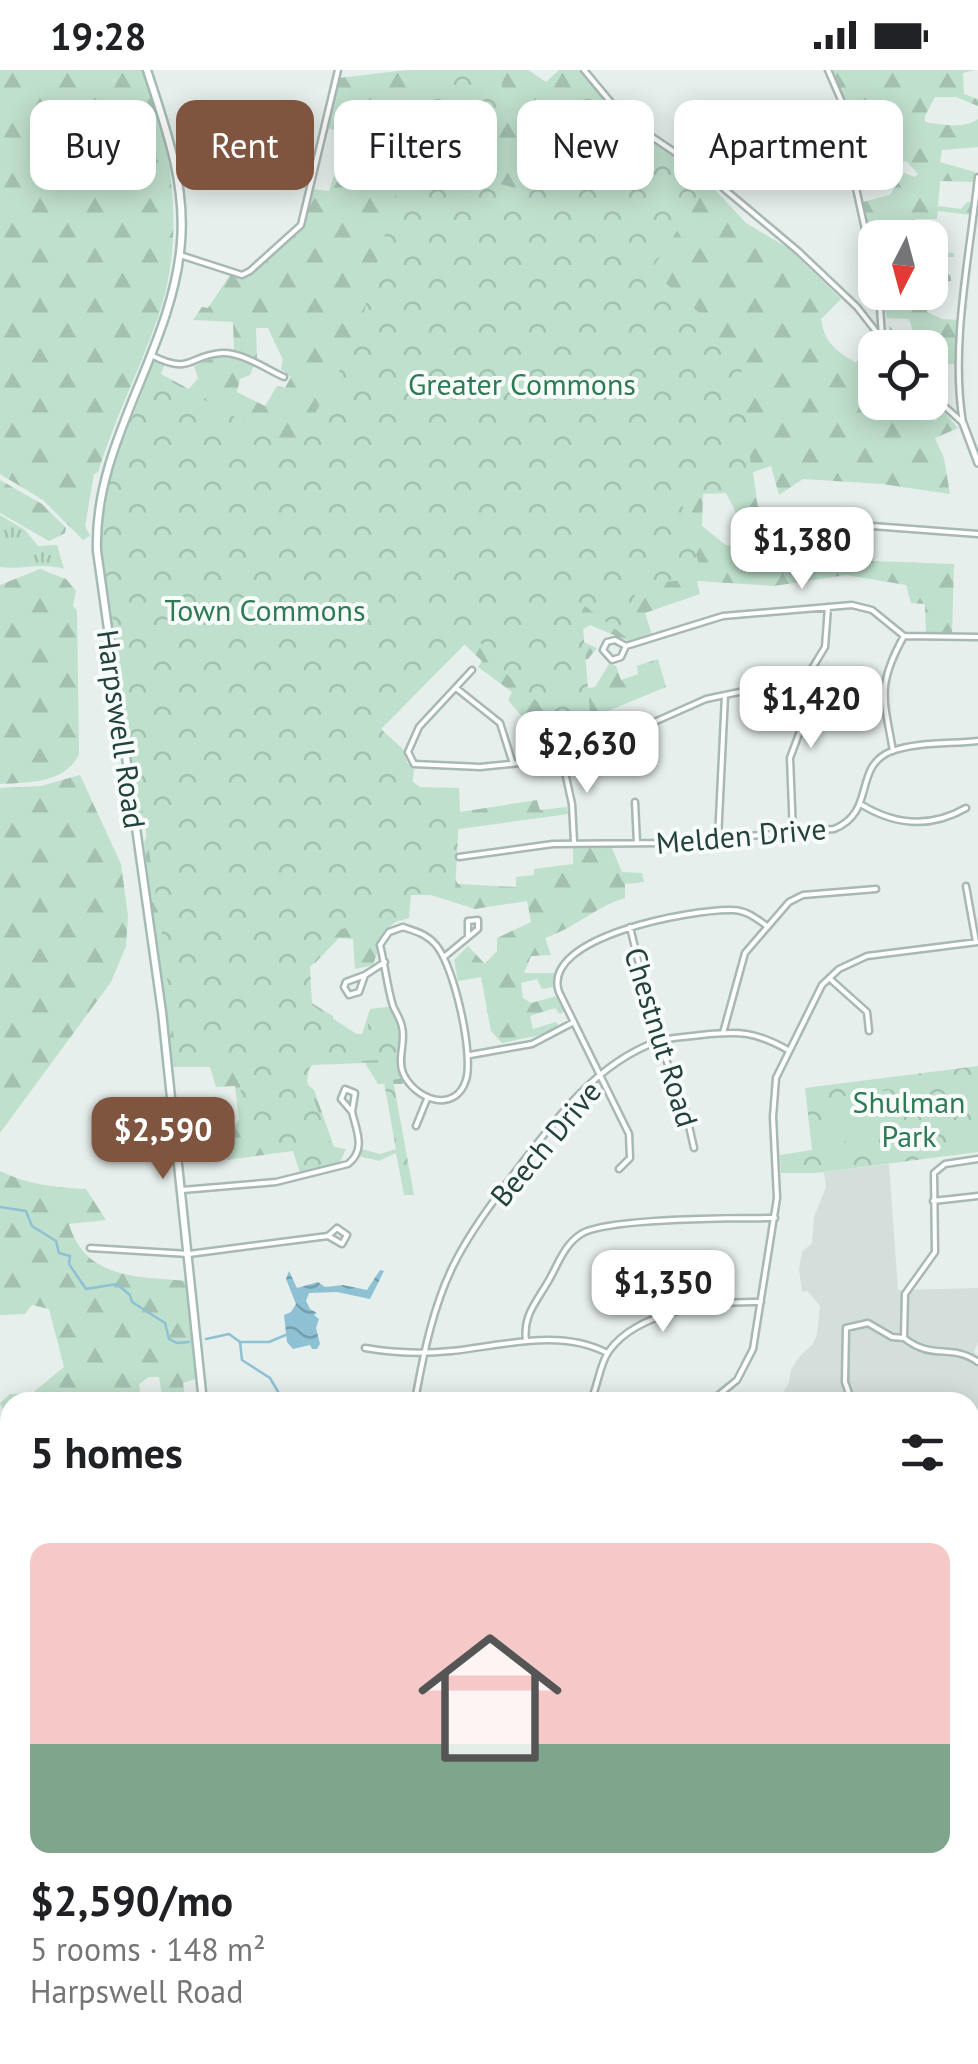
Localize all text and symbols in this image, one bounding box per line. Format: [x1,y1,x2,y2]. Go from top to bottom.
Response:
text: 19:28 [50,11,146,60]
chip: Buy [30,100,156,190]
chip: Rent [176,100,314,190]
chip: Filters [334,100,497,190]
chip: New [517,100,654,190]
chip: Apartment [674,100,903,190]
north arrow [858,220,948,310]
map controls [858,220,948,420]
button: locate [858,330,948,420]
park label: Greater Commons [408,364,636,403]
pin: $1,380 [721,507,883,592]
text: $1,380 [753,518,851,560]
park label: Town Commons [164,590,366,629]
street label: Harpswell Road [89,627,155,831]
pin: $1,420 [730,666,892,751]
text: $1,420 [762,677,860,719]
pin: $2,630 [506,711,668,796]
text: $2,630 [538,722,636,764]
street label: Melden Drive [654,808,828,862]
street label: Chestnut Road [616,942,708,1132]
street label: Beech Drive [481,1072,609,1214]
park label: Shulman Park [853,1082,965,1155]
pin: $2,590 [82,1097,244,1182]
text: $2,590 [114,1108,212,1150]
pin: $1,350 [582,1250,744,1335]
text: $1,350 [614,1261,712,1303]
text: 5 homes [30,1425,183,1480]
icon: filters [895,1425,950,1480]
icon: home [400,1608,580,1788]
text: $2,590/mo [30,1873,233,1928]
text: 5 rooms · 148 m² [30,1928,266,1970]
text: Harpswell Road [30,1970,243,2012]

